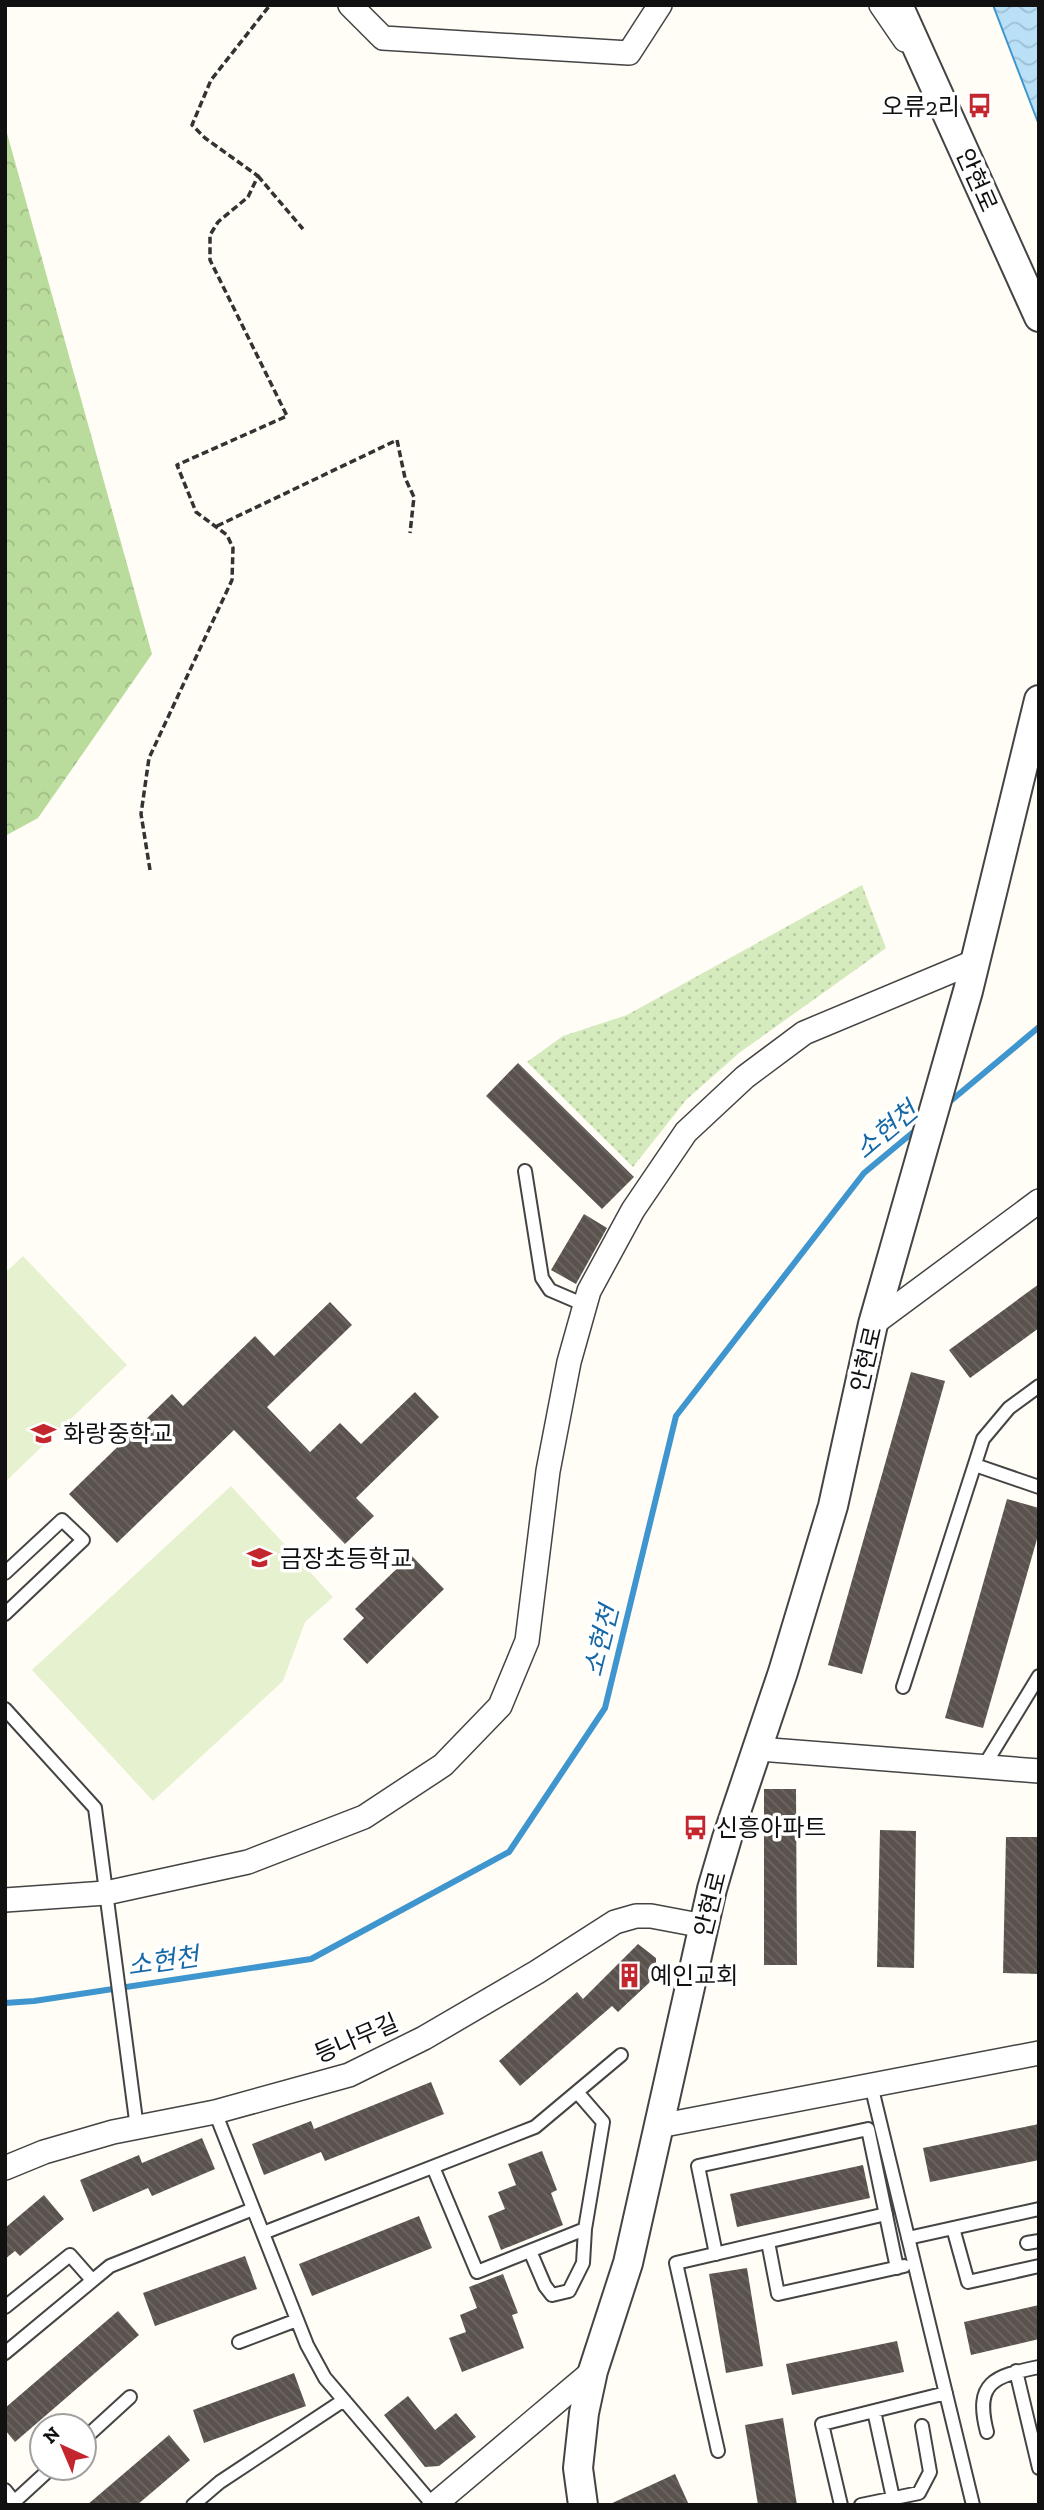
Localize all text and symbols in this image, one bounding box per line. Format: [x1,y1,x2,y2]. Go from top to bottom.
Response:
place label: 오류2리 [881,92,960,121]
bus stop icon: 오류2리 [966,92,994,120]
street label: 안현로 [950,144,1004,216]
water label: 소현천 [848,1093,926,1165]
street label: 안현로 [844,1323,888,1395]
school or university icon: 화랑중학교 [29,1419,57,1447]
place label: 화랑중학교 [63,1419,173,1448]
school or university icon: 금장초등학교 [246,1544,274,1572]
place label: 금장초등학교 [280,1544,412,1573]
water label: 소현천 [577,1599,626,1680]
bus stop icon: 신흥아파트 [682,1813,710,1841]
place label: 신흥아파트 [716,1813,826,1842]
street label: 안현로 [688,1868,732,1940]
water label: 소현천 [125,1940,204,1982]
building icon: 예인교회 [616,1961,644,1989]
place label: 예인교회 [650,1961,738,1990]
street label: 등나무길 [310,2007,402,2069]
north arrow [28,2412,98,2482]
text: N [38,2422,65,2448]

